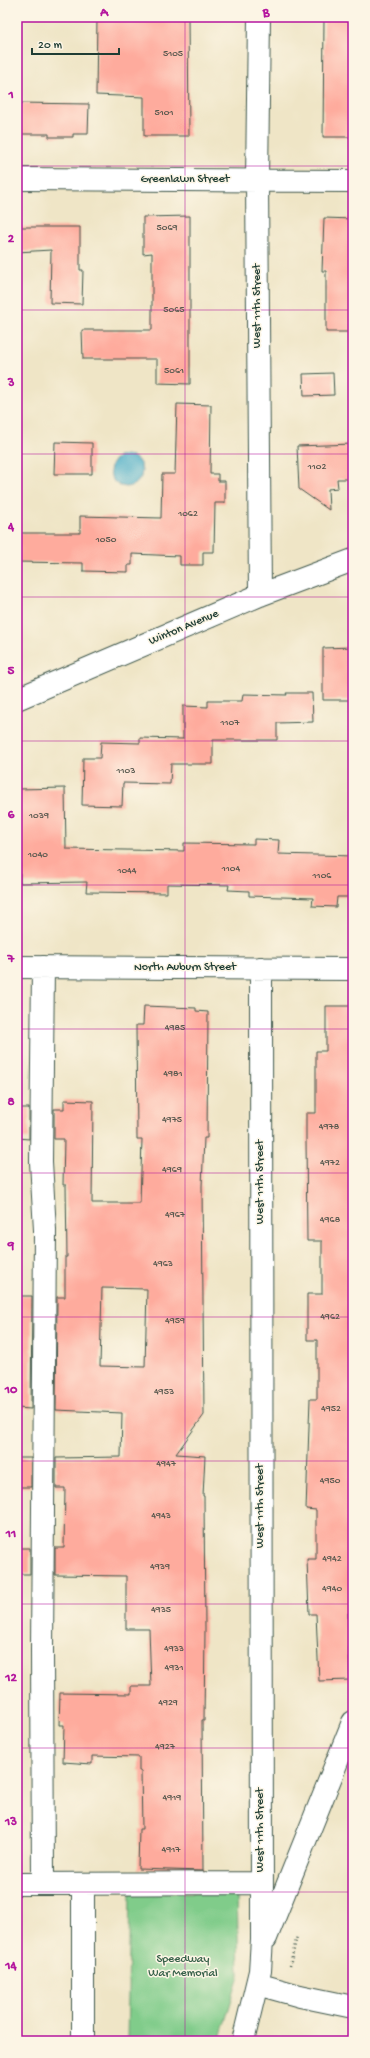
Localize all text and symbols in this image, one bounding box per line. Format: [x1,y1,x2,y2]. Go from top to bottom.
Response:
text: A [99,6,109,21]
text: B [262,6,271,21]
scale bar [32,30,119,56]
text: 20 m [38,39,63,53]
house number: 5105 [163,48,183,60]
text: 1 [7,88,14,103]
house number: 5101 [154,107,174,119]
street label: Greenlawn Street [140,173,231,187]
house number: 5069 [156,222,178,234]
text: 2 [8,232,15,247]
street label: West 11th Street [251,263,265,348]
house number: 5065 [163,304,185,316]
house number: 5061 [164,365,184,377]
text: 3 [7,376,15,391]
house number: 1102 [307,461,326,473]
house number: 1062 [177,508,198,520]
text: 4 [7,520,15,535]
house number: 1050 [95,534,117,546]
street label: Winton Avenue [147,607,222,649]
text: 5 [8,664,15,679]
house number: 1107 [220,717,240,729]
house number: 1103 [116,765,135,777]
text: 6 [8,808,15,823]
house number: 1039 [28,810,49,822]
house number: 1040 [27,849,48,861]
house number: 1104 [221,863,241,875]
house number: 1044 [116,865,137,877]
house number: 1106 [312,870,332,882]
text: 7 [7,952,16,967]
street label: North Auburn Street [134,961,237,975]
house number: 4985 [165,1022,185,1034]
house number: 4981 [163,1068,183,1080]
text: 8 [7,1095,15,1110]
house number: 4975 [162,1114,182,1126]
house number: 4978 [319,1121,340,1133]
street label: West 11th Street [254,1139,268,1224]
house number: 4972 [320,1157,340,1169]
house number: 4969 [162,1164,182,1176]
house number: 4967 [165,1209,186,1221]
house number: 4968 [320,1214,341,1226]
text: 9 [7,1239,15,1254]
house number: 4963 [153,1258,173,1270]
house number: 4962 [320,1311,340,1323]
house number: 4959 [165,1315,185,1327]
text: 10 [4,1383,18,1398]
house number: 4953 [154,1386,174,1398]
house number: 4952 [321,1403,341,1415]
house number: 4947 [156,1458,177,1470]
street label: West 11th Street [254,1463,268,1548]
house number: 4950 [320,1475,341,1487]
house number: 4943 [151,1510,171,1522]
text: 11 [5,1527,16,1542]
house number: 4942 [322,1553,342,1565]
house number: 4939 [150,1561,170,1573]
house number: 4940 [322,1583,342,1595]
house number: 4935 [151,1604,171,1616]
house number: 4933 [164,1643,184,1655]
house number: 4931 [165,1662,183,1674]
text: 12 [4,1671,17,1686]
house number: 4929 [158,1697,178,1709]
house number: 4927 [155,1741,176,1753]
street label: West 11th Street [254,1787,268,1872]
house number: 4919 [163,1792,181,1804]
text: 13 [4,1815,17,1830]
house number: 4917 [162,1844,181,1856]
park label: Speedway War Memorial [148,1953,218,1981]
text: 14 [4,1959,18,1974]

